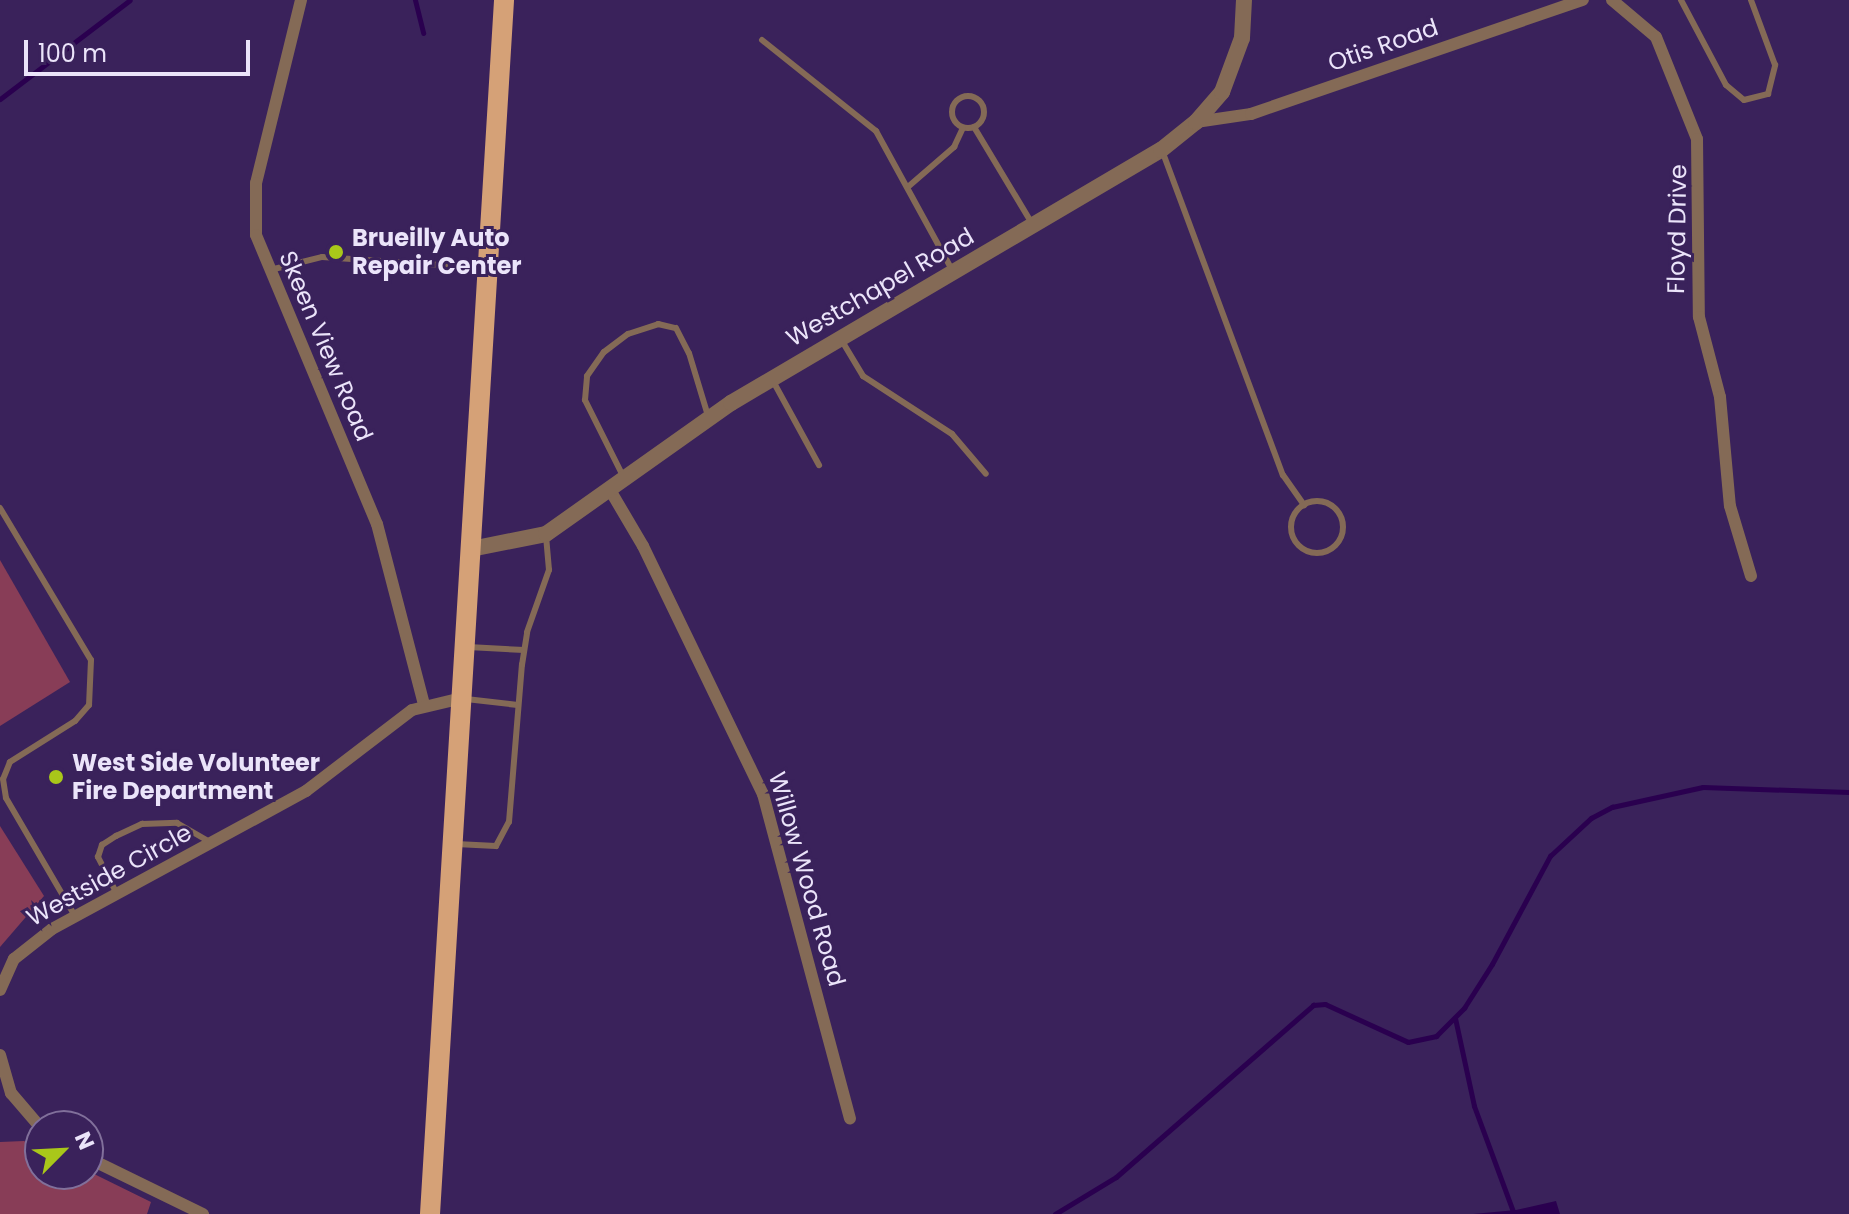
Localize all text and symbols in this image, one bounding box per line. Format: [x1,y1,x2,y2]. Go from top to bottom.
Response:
street label: Otis Road [1324,13,1442,77]
scale bar [28,24,254,74]
text: 100 m [38,37,107,70]
street label: Floyd Drive [1661,164,1693,294]
street label: Westchapel Road [781,222,979,352]
place label: Brueilly Auto Repair Center [352,224,522,280]
marker: Brueilly Auto Repair Center [327,243,345,261]
street label: Skeen View Road [273,247,379,445]
place label: West Side Volunteer Fire Department [72,749,320,805]
marker: West Side Volunteer Fire Department [47,768,65,786]
street label: Willow Wood Road [763,768,851,990]
street label: Westside Circle [21,818,197,932]
north arrow [24,1110,104,1190]
text: N [67,1127,102,1155]

